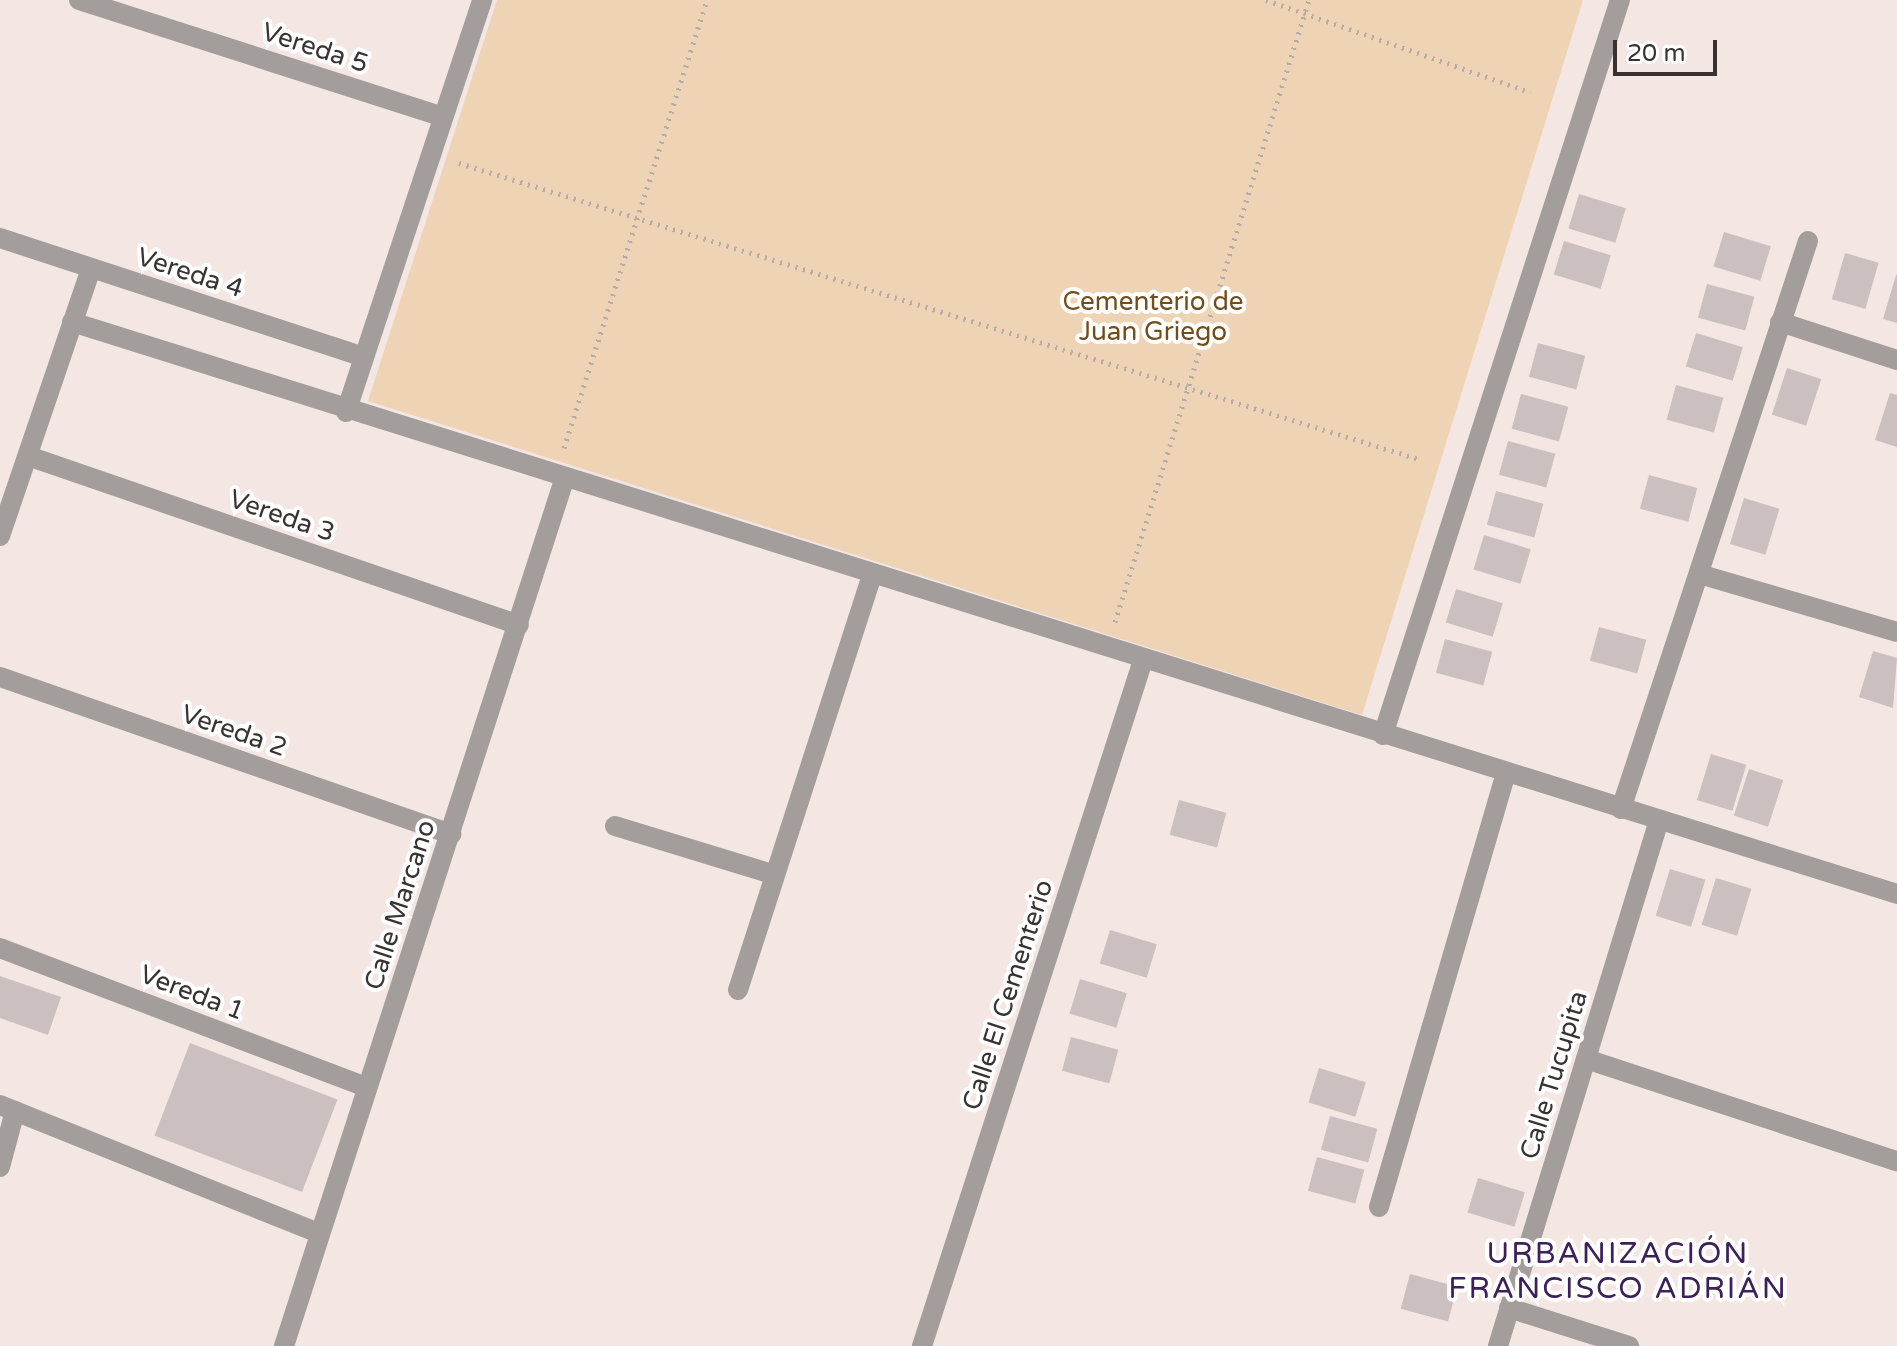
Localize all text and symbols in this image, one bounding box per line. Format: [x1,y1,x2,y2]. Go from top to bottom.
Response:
street label: Vereda 5 [258,16,372,80]
scale bar [1617,24,1721,74]
text: 20 m [1627,39,1685,68]
street label: Vereda 4 [133,241,247,305]
park label: Cementerio de Juan Griego [1062,286,1244,348]
street label: Vereda 3 [225,483,339,549]
street label: Vereda 2 [177,698,291,764]
street label: Calle Marcano [358,816,442,994]
street label: Calle El Cementerio [956,876,1060,1114]
street label: Vereda 1 [135,959,249,1027]
street label: Calle Tucupita [1514,987,1594,1163]
district label: URBANIZACIÓN FRANCISCO ADRIÁN [1448,1236,1788,1306]

